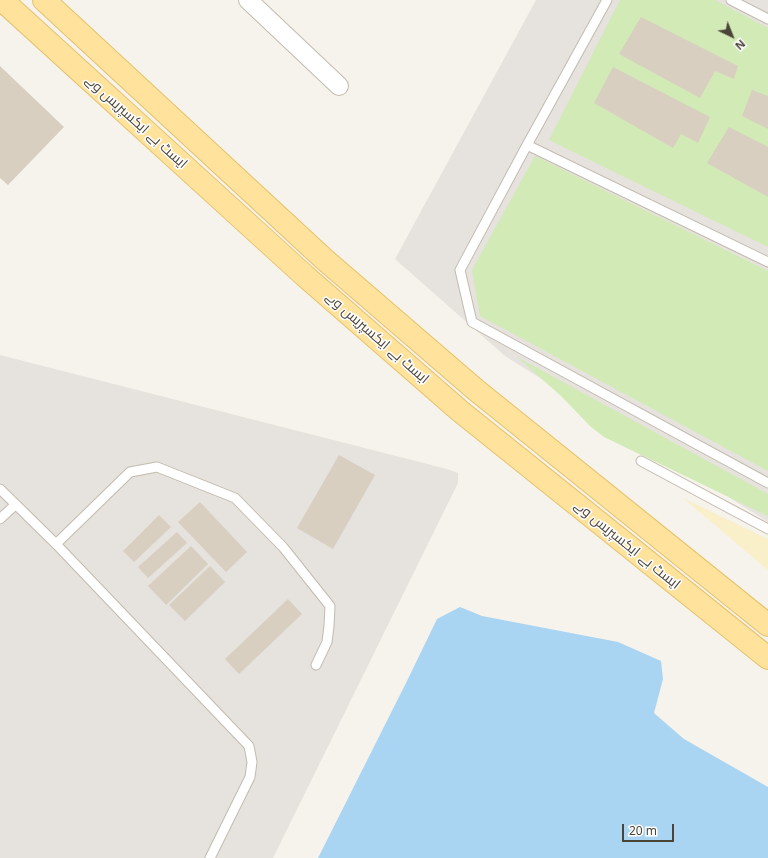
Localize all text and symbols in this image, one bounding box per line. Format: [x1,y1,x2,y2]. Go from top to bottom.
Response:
north arrow [712,16,752,56]
text: N [732,37,749,54]
street label: ایسٹ بے ایکسپریس وے [81,72,191,172]
street label: ایسٹ بے ایکسپریس وے [322,288,432,388]
street label: ایسٹ بے ایکسپریس وے [571,497,683,593]
scale bar [624,816,676,842]
text: 20 m [629,822,657,839]

